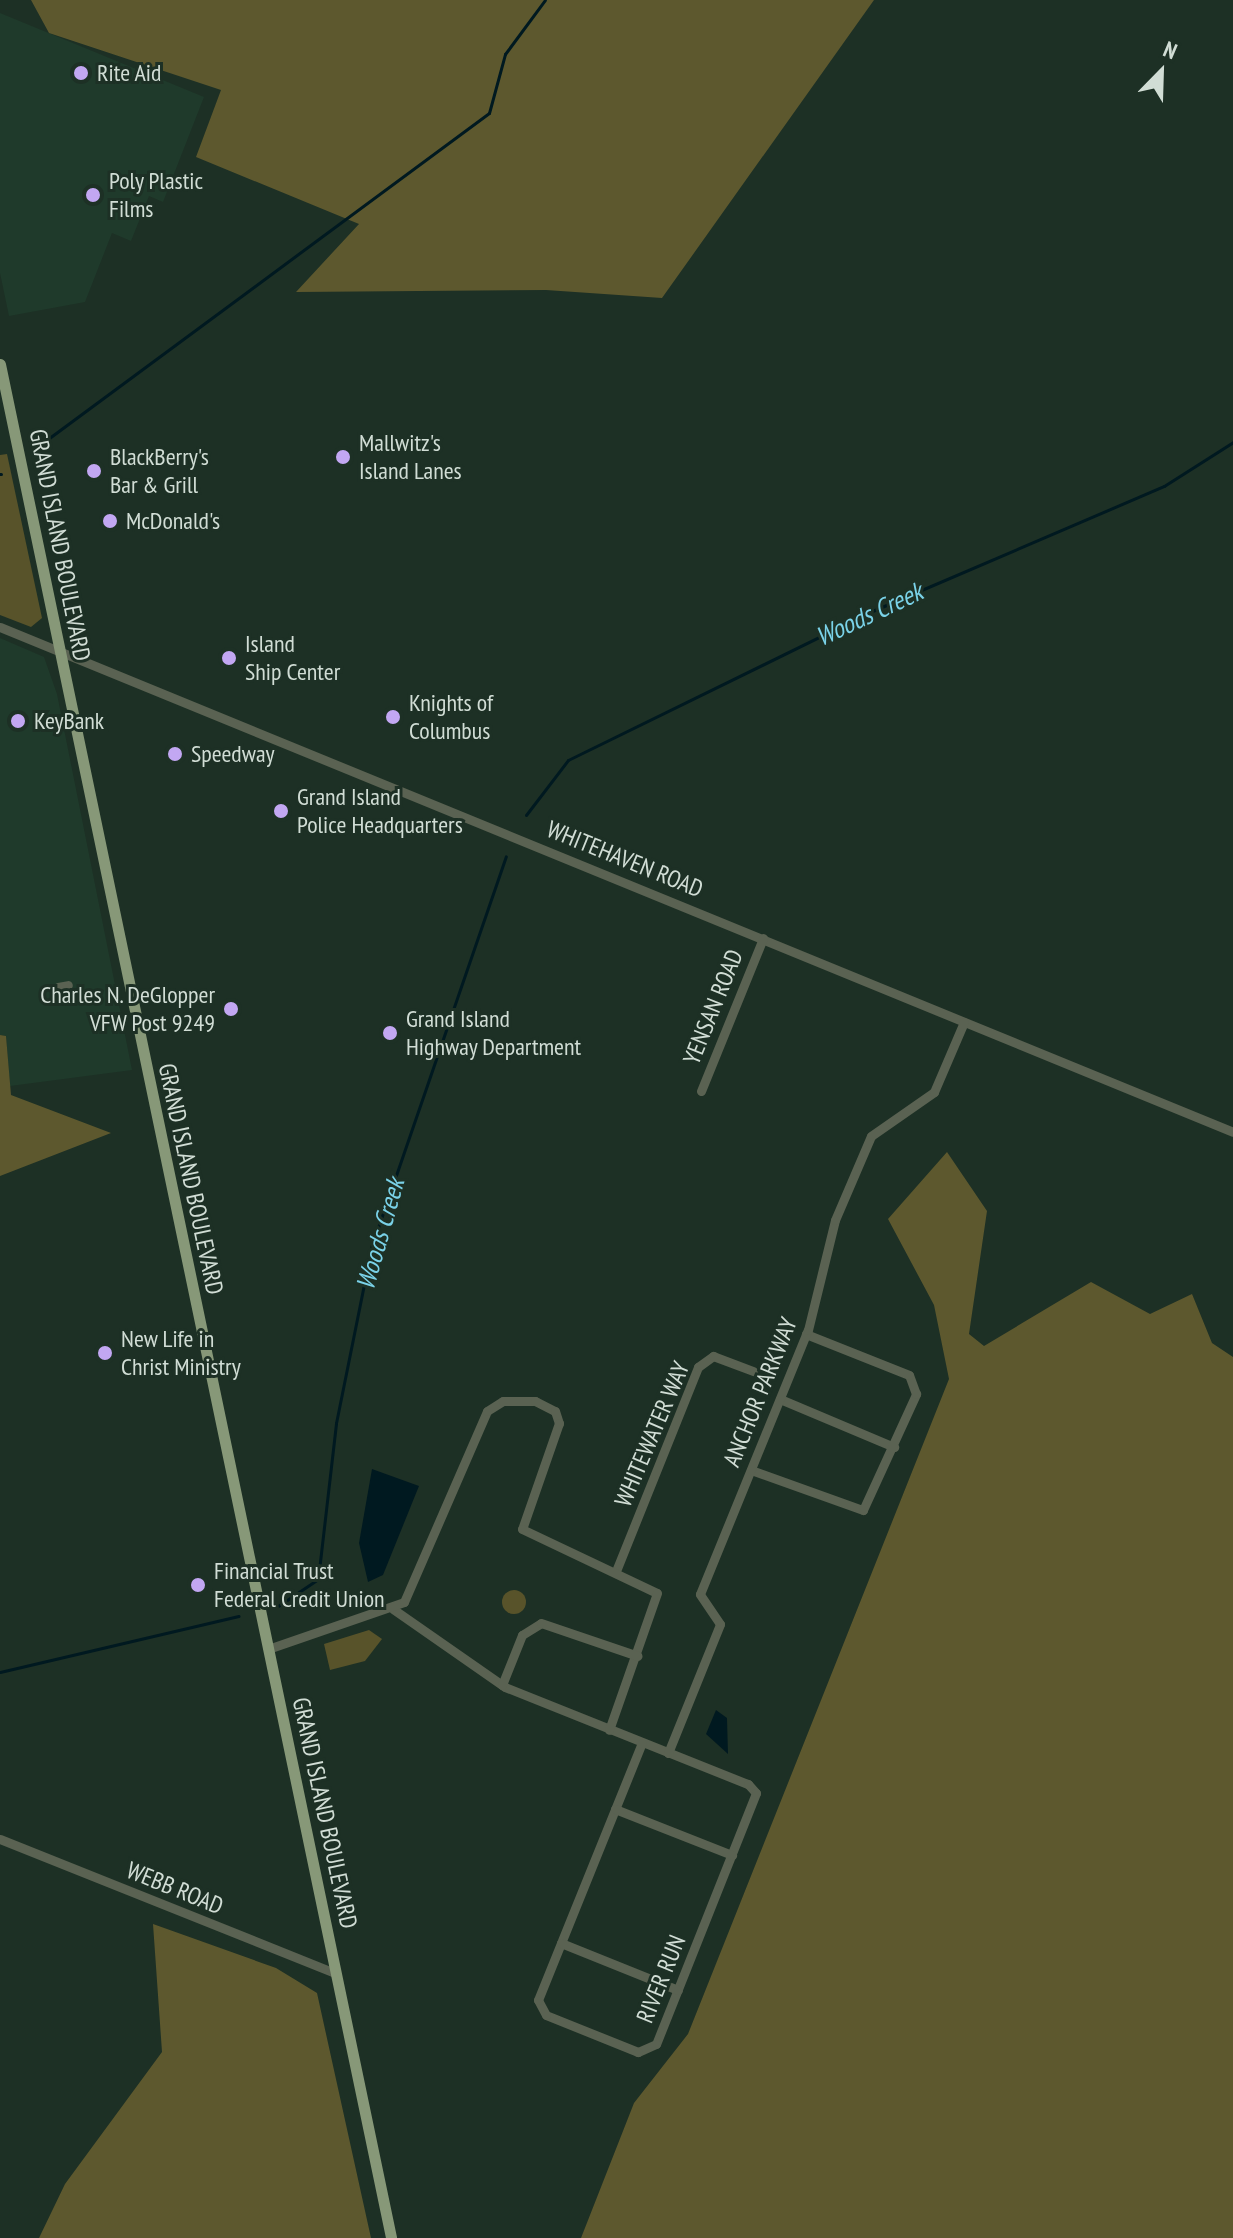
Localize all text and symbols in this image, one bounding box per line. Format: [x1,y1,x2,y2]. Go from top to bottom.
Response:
north arrow [1121,32,1201,112]
text: N [1159,35,1181,65]
place label: Rite Aid [97,59,162,87]
marker: Rite Aid [72,64,90,82]
place label: Poly Plastic Films [109,167,204,223]
marker: Poly Plastic Films [84,186,102,204]
street label: GRAND ISLAND BOULEVARD [23,427,97,663]
place label: Mallwitz's Island Lanes [359,429,462,485]
place label: BlackBerry's Bar & Grill [110,443,209,499]
marker: Mallwitz's Island Lanes [334,448,352,466]
marker: BlackBerry's Bar & Grill [85,462,103,480]
place label: McDonald's [126,507,220,535]
marker: McDonald's [101,512,119,530]
water label: Woods Creek [810,576,928,652]
place label: Island Ship Center [245,630,340,686]
marker: Island Ship Center [220,649,238,667]
place label: Knights of Columbus [409,689,493,745]
place label: KeyBank [34,707,104,735]
marker: Knights of Columbus [384,708,402,726]
marker: KeyBank [9,712,27,730]
place label: Speedway [191,740,275,768]
marker: Speedway [166,745,184,763]
place label: Grand Island Police Headquarters [297,783,463,839]
marker: Grand Island Police Headquarters [272,802,290,820]
street label: WHITEHAVEN ROAD [543,815,707,903]
street label: YENSAN ROAD [677,945,749,1069]
place label: Charles N. DeGlopper VFW Post 9249 [39,981,215,1037]
marker: Charles N. DeGlopper VFW Post 9249 [222,1000,240,1018]
place label: Grand Island Highway Department [406,1005,582,1061]
marker: Grand Island Highway Department [381,1024,399,1042]
street label: GRAND ISLAND BOULEVARD [152,1061,230,1297]
water label: Woods Creek [349,1175,411,1293]
street label: ANCHOR PARKWAY [717,1313,803,1471]
place label: New Life in Christ Ministry [121,1325,241,1381]
marker: New Life in Christ Ministry [96,1344,114,1362]
street label: WHITEWATER WAY [608,1357,696,1511]
place label: Financial Trust Federal Credit Union [214,1557,385,1613]
marker: Financial Trust Federal Credit Union [189,1576,207,1594]
street label: GRAND ISLAND BOULEVARD [286,1695,364,1931]
street label: WEBB ROAD [123,1856,227,1920]
street label: RIVER RUN [630,1931,692,2027]

